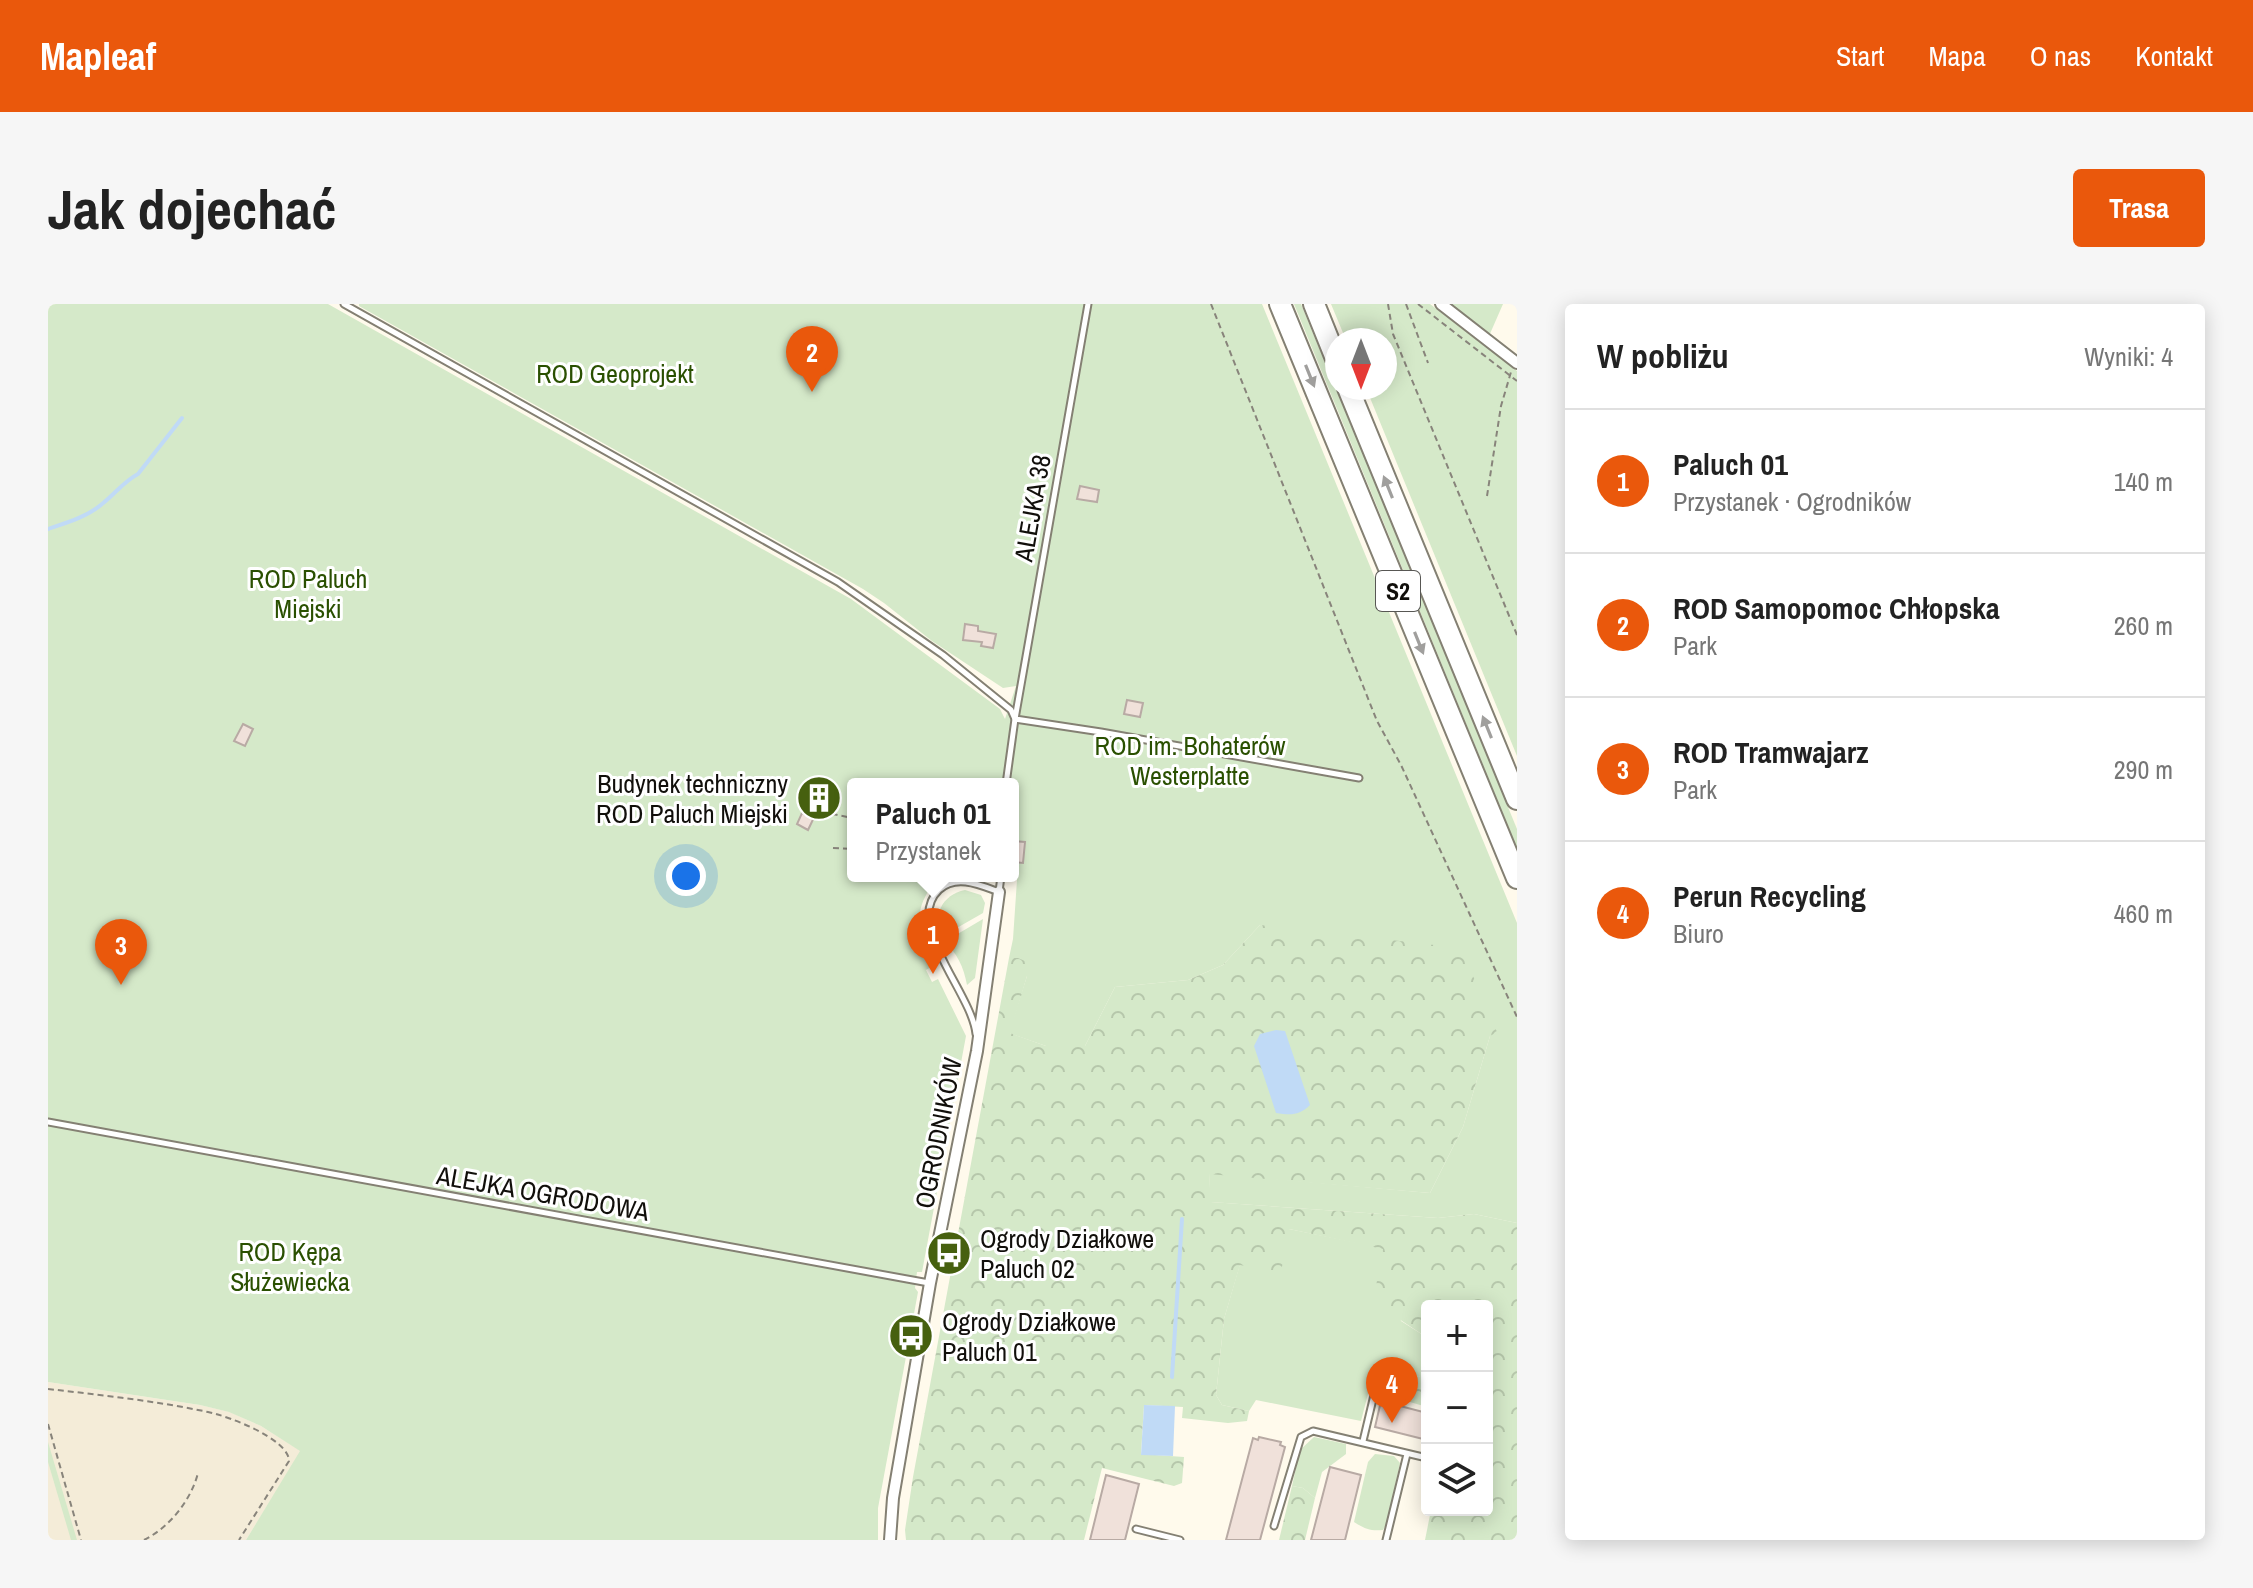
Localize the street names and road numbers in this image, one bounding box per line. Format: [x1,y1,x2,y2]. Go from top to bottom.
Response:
street label: ALEJKA 38 [1005,452,1059,565]
road number: S2 [1376,571,1420,611]
street label: OGRODNIKÓW [906,1055,970,1211]
street label: ALEJKA OGRODOWA [433,1157,653,1229]

